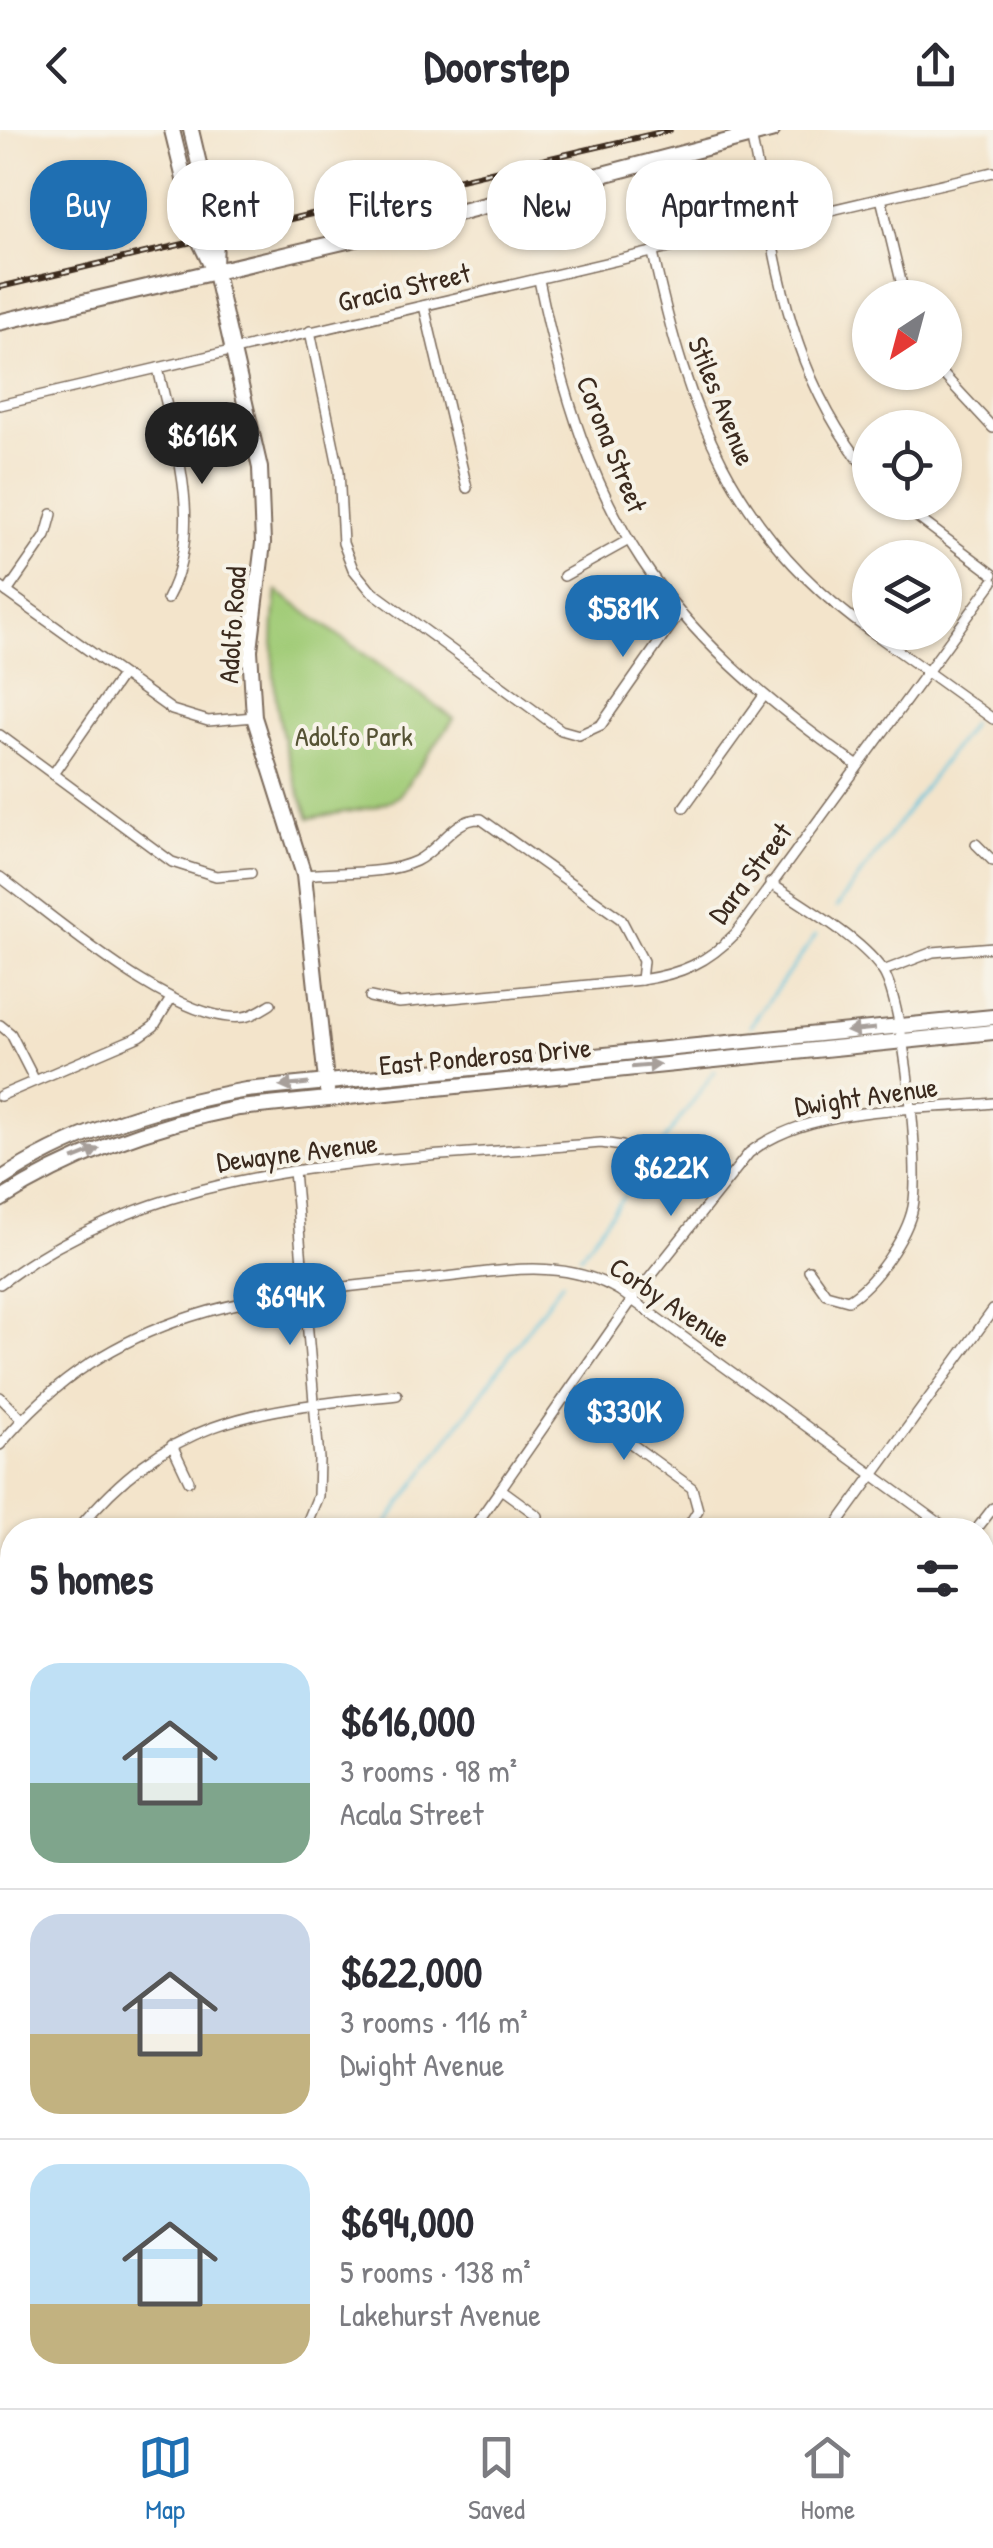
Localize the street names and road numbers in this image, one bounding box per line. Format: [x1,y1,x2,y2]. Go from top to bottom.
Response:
street label: Gracia Street [334,253,474,321]
street label: Stiles Avenue [679,331,765,471]
street label: Corona Street [567,370,657,518]
street label: Adolfo Road [209,565,255,685]
street label: Dara Street [699,814,801,931]
street label: East Ponderosa Drive [377,1028,593,1084]
street label: Dwight Avenue [792,1067,940,1125]
street label: Dewayne Avenue [215,1123,379,1181]
street label: Corby Avenue [602,1248,738,1356]

